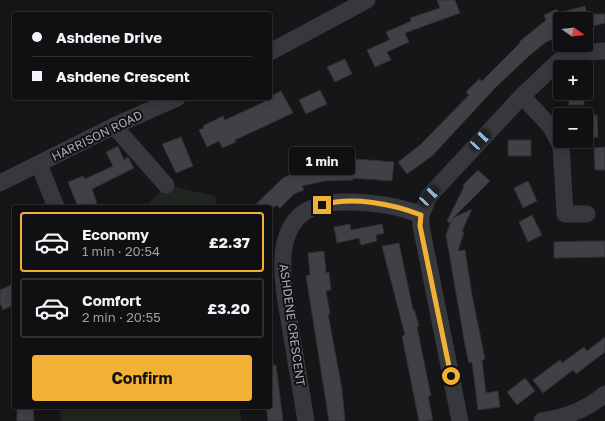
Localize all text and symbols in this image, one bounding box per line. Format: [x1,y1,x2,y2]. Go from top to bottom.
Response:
north arrow [553,12,593,52]
map controls [553,12,593,148]
text: Ashdene Drive [56,28,162,46]
button: + [553,60,593,100]
text: Ashdene Crescent [56,67,190,85]
street label: HARRISON ROAD [49,107,145,164]
button: − [553,108,593,148]
car [467,127,493,153]
callout: 1 min [289,147,355,175]
text: 1 min [306,153,338,169]
car [416,183,442,209]
route end [313,196,331,214]
icon: car [34,224,70,260]
text: Economy [82,225,149,243]
text: £2.37 [209,233,250,251]
text: 1 min · 20:54 [82,243,160,259]
street label: ASHDENE CRESCENT [276,263,309,388]
icon: car [34,290,70,326]
text: Comfort [82,291,141,309]
text: £3.20 [207,299,250,317]
text: 2 min · 20:55 [82,309,161,325]
button: Confirm [32,355,252,401]
route start [442,367,460,385]

